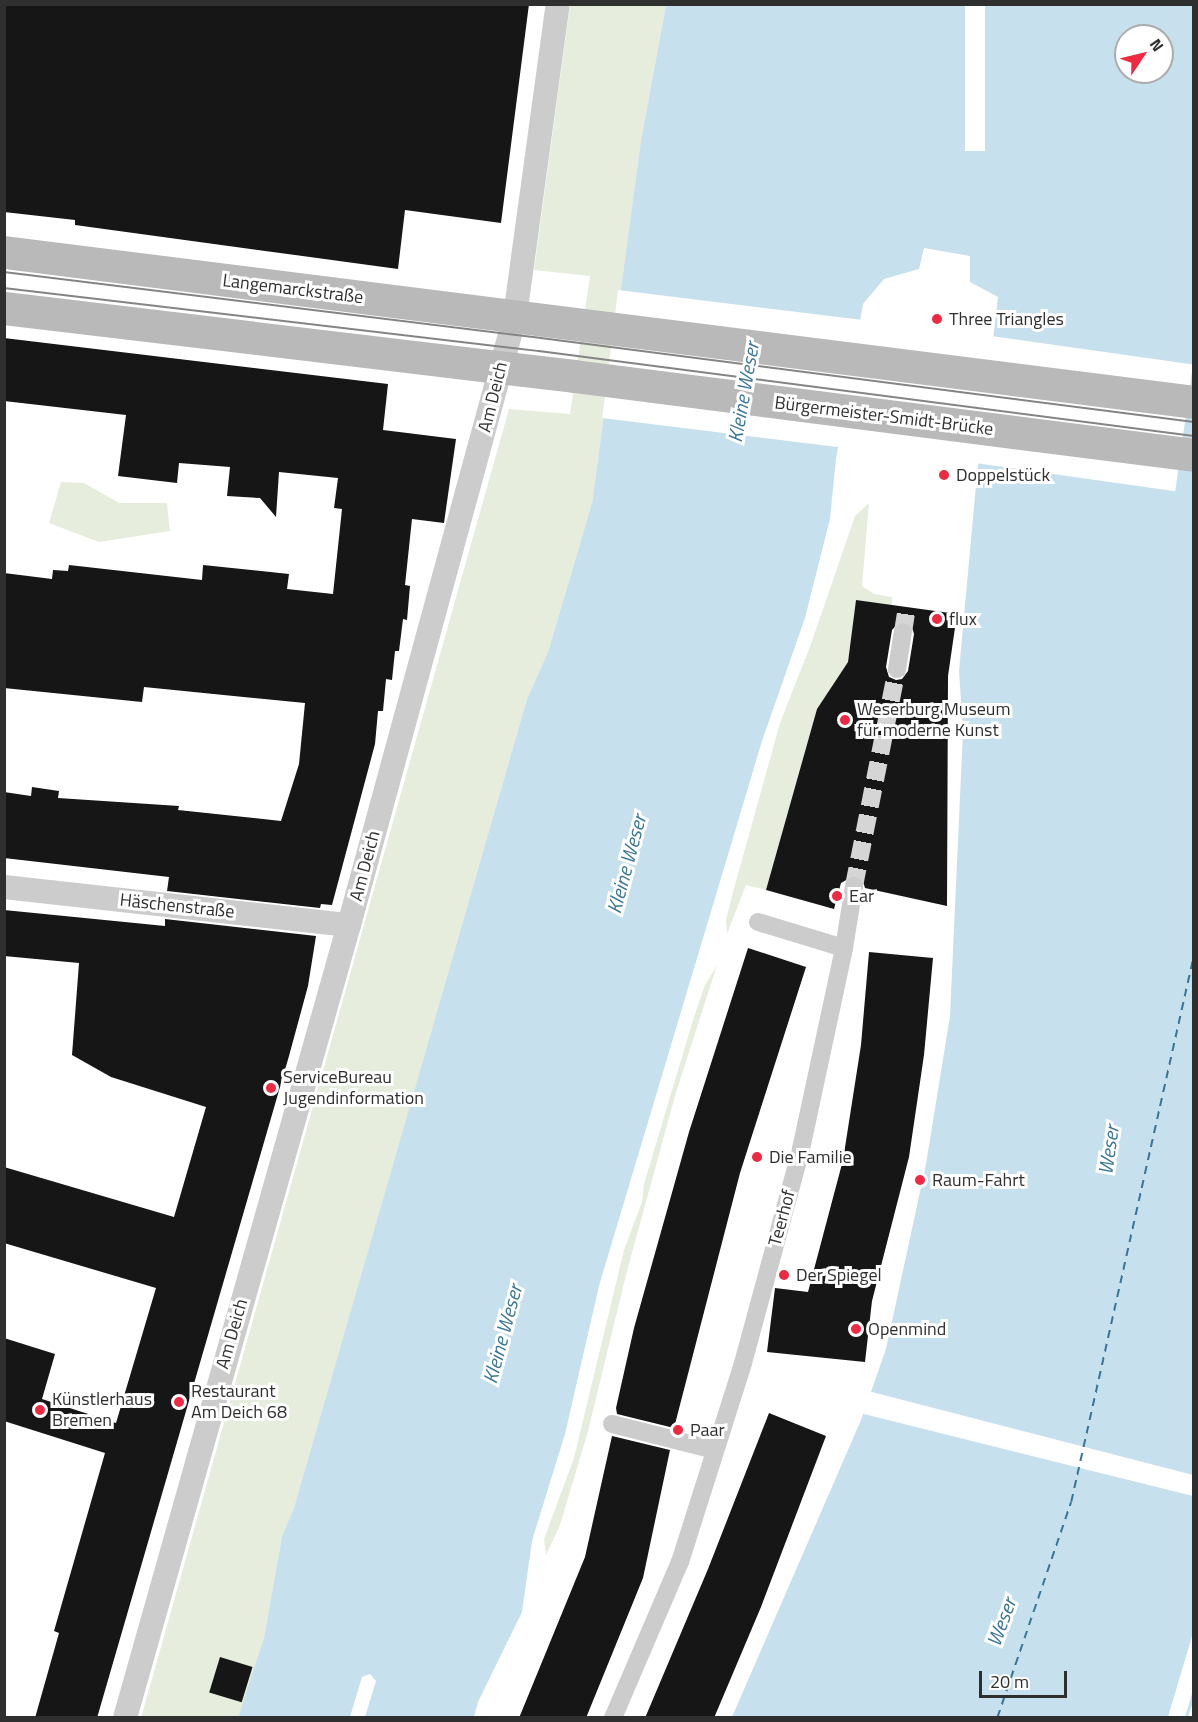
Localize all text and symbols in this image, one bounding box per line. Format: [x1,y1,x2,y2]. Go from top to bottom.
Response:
north arrow [1114,24,1174,84]
text: N [1144,33,1170,56]
street label: Langemarckstraße [221,270,365,308]
place label: Three Triangles [949,308,1064,330]
marker: Three Triangles [930,312,944,326]
water label: Kleine Weser [722,340,764,444]
street label: Am Deich [474,360,512,434]
street label: Bürgermeister-Smidt-Brücke [773,392,995,440]
place label: Doppelstück [956,464,1050,486]
marker: Doppelstück [937,468,951,482]
place label: flux [949,608,977,630]
marker: flux [930,612,944,626]
place label: Weserburg Museum für moderne Kunst [857,699,1010,742]
marker: Weserburg Museum für moderne Kunst [838,713,852,727]
water label: Kleine Weser [601,812,651,916]
street label: Am Deich [345,828,385,904]
place label: Ear [849,885,874,907]
street label: Häschenstraße [119,889,235,923]
marker: Ear [830,889,844,903]
place label: ServiceBureau Jugendinformation [283,1067,424,1110]
marker: ServiceBureau Jugendinformation [264,1081,278,1095]
water label: Weser [1093,1124,1123,1176]
place label: Die Familie [769,1146,852,1168]
marker: Die Familie [750,1150,764,1164]
place label: Raum-Fahrt [932,1169,1025,1191]
marker: Raum-Fahrt [913,1173,927,1187]
street label: Teerhof [764,1187,800,1249]
place label: Der Spiegel [796,1264,882,1286]
marker: Der Spiegel [777,1268,791,1282]
water label: Kleine Weser [477,1282,527,1386]
street label: Am Deich [212,1296,252,1372]
place label: Openmind [868,1318,946,1340]
marker: Openmind [849,1322,863,1336]
place label: Restaurant Am Deich 68 [191,1381,287,1424]
place label: Künstlerhaus Bremen [52,1389,152,1432]
marker: Restaurant Am Deich 68 [172,1395,186,1409]
marker: Künstlerhaus Bremen [33,1403,47,1417]
place label: Paar [690,1419,725,1441]
marker: Paar [671,1423,685,1437]
water label: Weser [981,1595,1021,1649]
scale bar [982,1659,1070,1697]
text: 20 m [990,1668,1029,1695]

